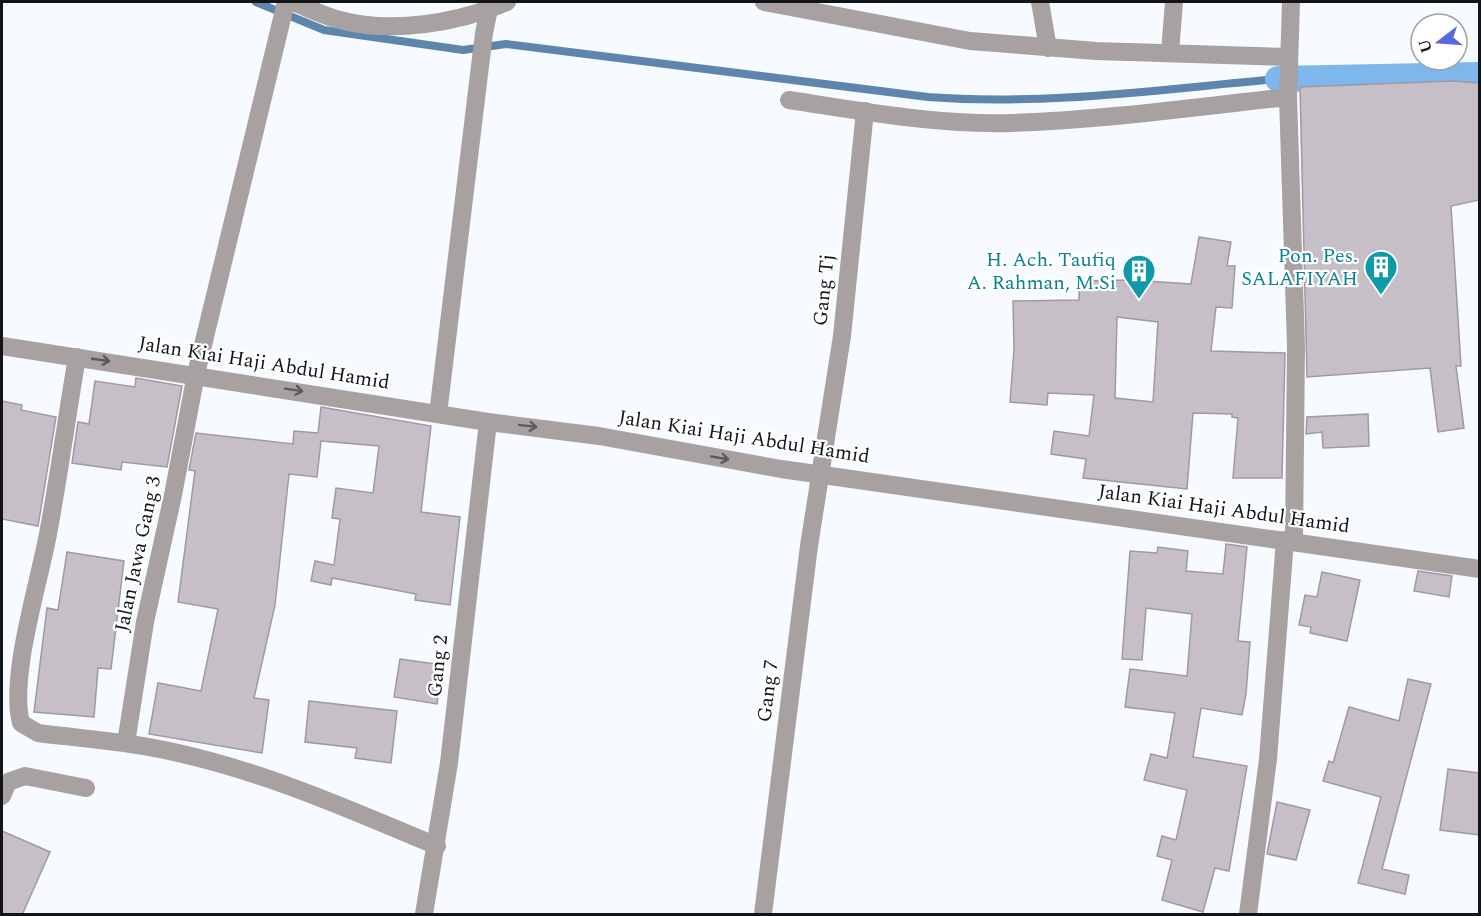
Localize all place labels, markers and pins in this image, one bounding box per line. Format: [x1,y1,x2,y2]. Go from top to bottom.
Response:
place label: Pon. Pes. SALAFIYAH [1241,241,1358,294]
place label: H. Ach. Taufiq A. Rahman, M.Si [967,245,1116,298]
building icon: Pon. Pes. SALAFIYAH [1363,249,1399,296]
building icon: H. Ach. Taufiq A. Rahman, M.Si [1121,253,1157,300]

